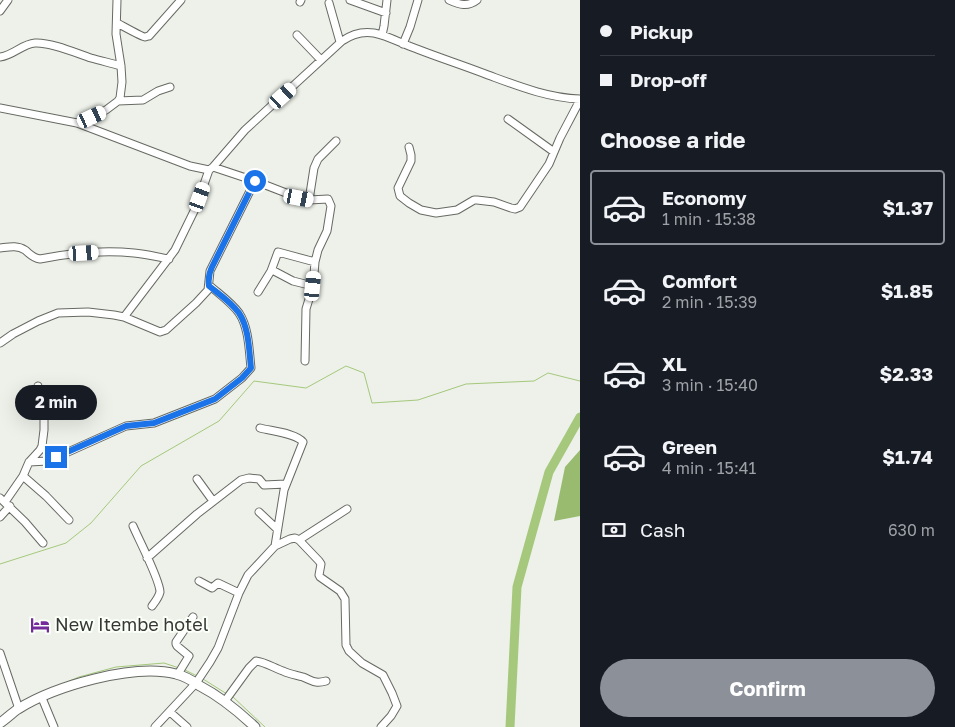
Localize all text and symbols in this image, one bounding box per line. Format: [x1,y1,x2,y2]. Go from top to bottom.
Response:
text: Pickup [630,20,693,43]
text: Drop-off [630,68,707,91]
car [266,80,299,112]
car [75,104,108,130]
text: Choose a ride [600,126,746,153]
route start [244,170,266,192]
car [187,180,212,214]
icon: car [602,185,647,230]
text: Economy [662,186,747,209]
car [282,188,315,208]
text: $1.37 [882,196,933,219]
text: 1 min · 15:38 [662,209,756,229]
car [68,245,99,261]
icon: car [602,268,647,313]
text: Comfort [662,269,737,292]
car [303,270,322,302]
text: $1.85 [881,279,933,302]
text: 2 min · 15:39 [662,292,757,312]
icon: car [602,351,647,396]
text: XL [662,352,687,375]
text: $2.33 [879,362,933,385]
text: 3 min · 15:40 [662,375,758,395]
callout: 2 min [15,384,97,420]
text: 2 min [35,392,77,412]
icon: car [602,434,647,479]
text: Green [662,435,717,458]
text: $1.74 [882,445,933,468]
route end [45,446,67,468]
text: 4 min · 15:41 [662,458,756,478]
icon: cash [600,516,628,544]
text: Cash [640,518,685,541]
text: 630 m [888,520,935,540]
place label: New Itembe hotel [55,613,209,635]
hotel icon: New Itembe hotel [29,614,51,636]
button: Confirm [600,659,935,717]

